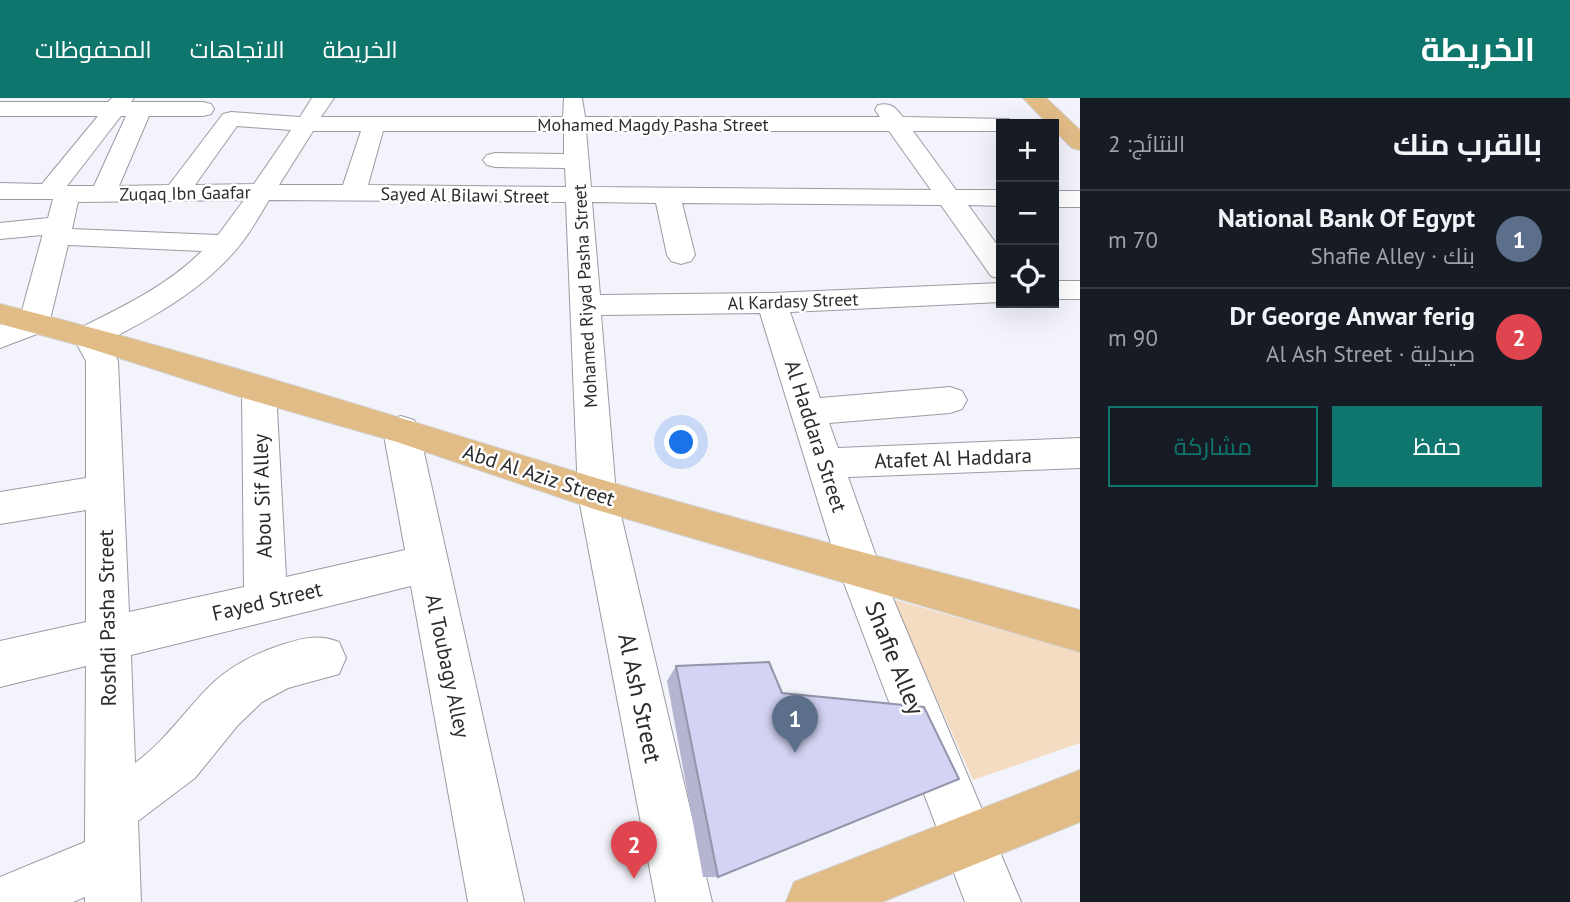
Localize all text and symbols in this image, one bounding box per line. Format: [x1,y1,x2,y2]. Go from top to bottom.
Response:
text: الخريطة [1421,27,1535,70]
text: المحفوظات [35,34,152,65]
text: الاتجاهات [190,34,285,65]
text: الخريطة [323,34,398,65]
street label: Mohamed Magdy Pasha Street [537,113,769,136]
map controls [996,119,1059,308]
button: + [996,119,1059,182]
text: بالقرب منك [1393,124,1542,163]
text: النتائج: 2 [1108,129,1185,158]
street label: Zuqaq Ibn Gaafar [119,180,251,206]
street label: Sayed Al Bilawi Street [380,182,550,208]
button: − [996,182,1059,245]
street label: Mohamed Riyad Pasha Street [568,184,602,408]
text: National Bank Of Egypt [1218,201,1475,234]
text: 70 m [1108,225,1158,254]
text: 1 [1512,225,1526,254]
text: بنك · Shafie Alley [1310,241,1475,270]
button: locate [996,245,1059,308]
street label: Al Kardasy Street [727,287,859,315]
text: Dr George Anwar ferig [1229,299,1475,332]
text: 90 m [1108,323,1158,352]
text: 2 [1512,323,1526,352]
text: صيدلية · Al Ash Street [1266,339,1475,368]
street label: Al Haddara Street [779,357,853,515]
button: مشاركة [1108,406,1318,487]
button: حفظ [1332,406,1542,487]
your location [664,425,698,459]
street label: Abou Sif Alley [246,433,278,559]
street label: Abd Al Aziz Street [460,438,618,512]
street label: Atafet Al Haddara [874,442,1032,474]
street label: Roshdi Pasha Street [92,529,122,707]
street label: Fayed Street [209,575,325,627]
street label: Al Toubagy Alley [420,592,476,741]
street label: Shafie Alley [858,597,932,719]
street label: Al Ash Street [611,630,669,766]
pin: 1 [772,695,818,753]
pin: 2 [611,821,657,879]

